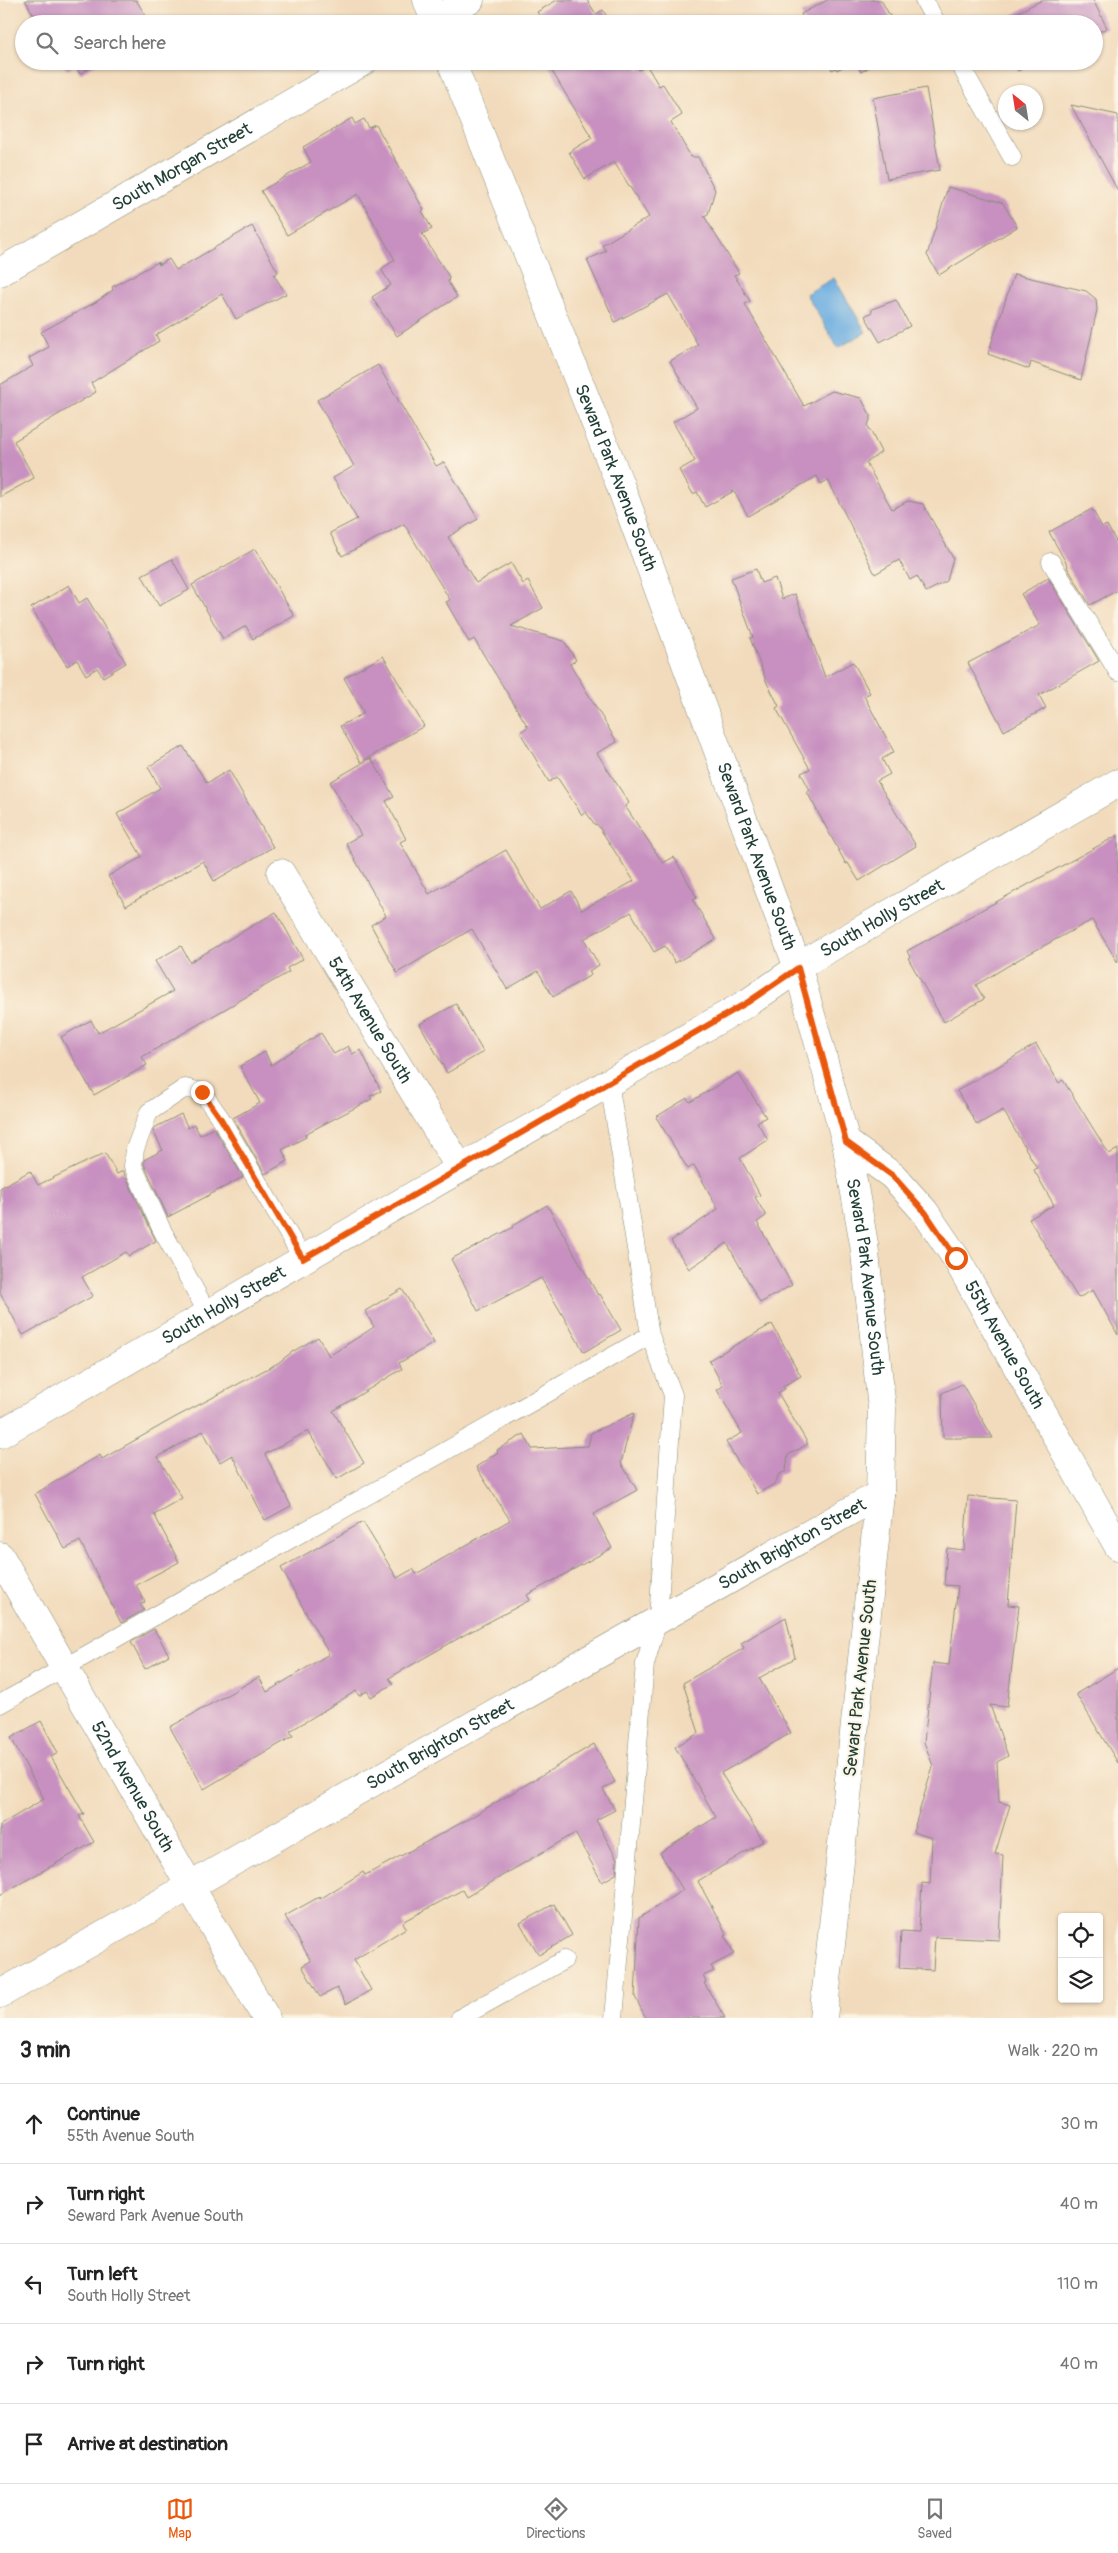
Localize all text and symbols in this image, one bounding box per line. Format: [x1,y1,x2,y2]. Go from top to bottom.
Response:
search box [15,15,1103,70]
icon: search [33,29,61,57]
text: Search here [73,31,166,55]
north arrow [998,85,1043,130]
street label: South Morgan Street [108,117,257,217]
street label: Seward Park Avenue South [569,381,662,574]
street label: Seward Park Avenue South [711,759,801,953]
street label: South Holly Street [816,874,949,963]
street label: 54th Avenue South [323,953,417,1088]
route end [191,1081,214,1104]
street label: Seward Park Avenue South [841,1177,889,1376]
route start [945,1247,968,1270]
street label: South Holly Street [158,1260,290,1350]
street label: 55th Avenue South [959,1277,1049,1413]
street label: South Brighton Street [714,1493,871,1595]
street label: Seward Park Avenue South [839,1578,882,1778]
street label: South Brighton Street [362,1693,519,1796]
street label: 52nd Avenue South [86,1717,179,1856]
map controls [1058,1913,1103,2003]
button: locate [1058,1913,1103,1958]
button: layers [1058,1958,1103,2003]
text: 3 min [20,2037,70,2064]
text: Walk · 220 m [1008,2041,1098,2061]
text: Continue [67,2102,140,2126]
icon: ahead [20,2110,48,2138]
text: 30 m [1060,2114,1098,2134]
text: 55th Avenue South [67,2126,194,2146]
text: Turn right [67,2182,145,2206]
icon: right [20,2190,48,2218]
text: 40 m [1060,2194,1098,2214]
text: Seward Park Avenue South [67,2206,243,2226]
text: Turn left [67,2262,137,2286]
icon: left [20,2270,48,2298]
text: 110 m [1057,2274,1098,2294]
text: South Holly Street [67,2286,190,2306]
icon: right [20,2350,48,2378]
text: Turn right [67,2352,145,2376]
text: 40 m [1060,2354,1098,2374]
icon: arrive [20,2430,48,2458]
text: Arrive at destination [67,2432,228,2456]
tab: Map [166,2495,194,2542]
tab: Directions [526,2495,585,2542]
tab: Saved [917,2495,952,2542]

